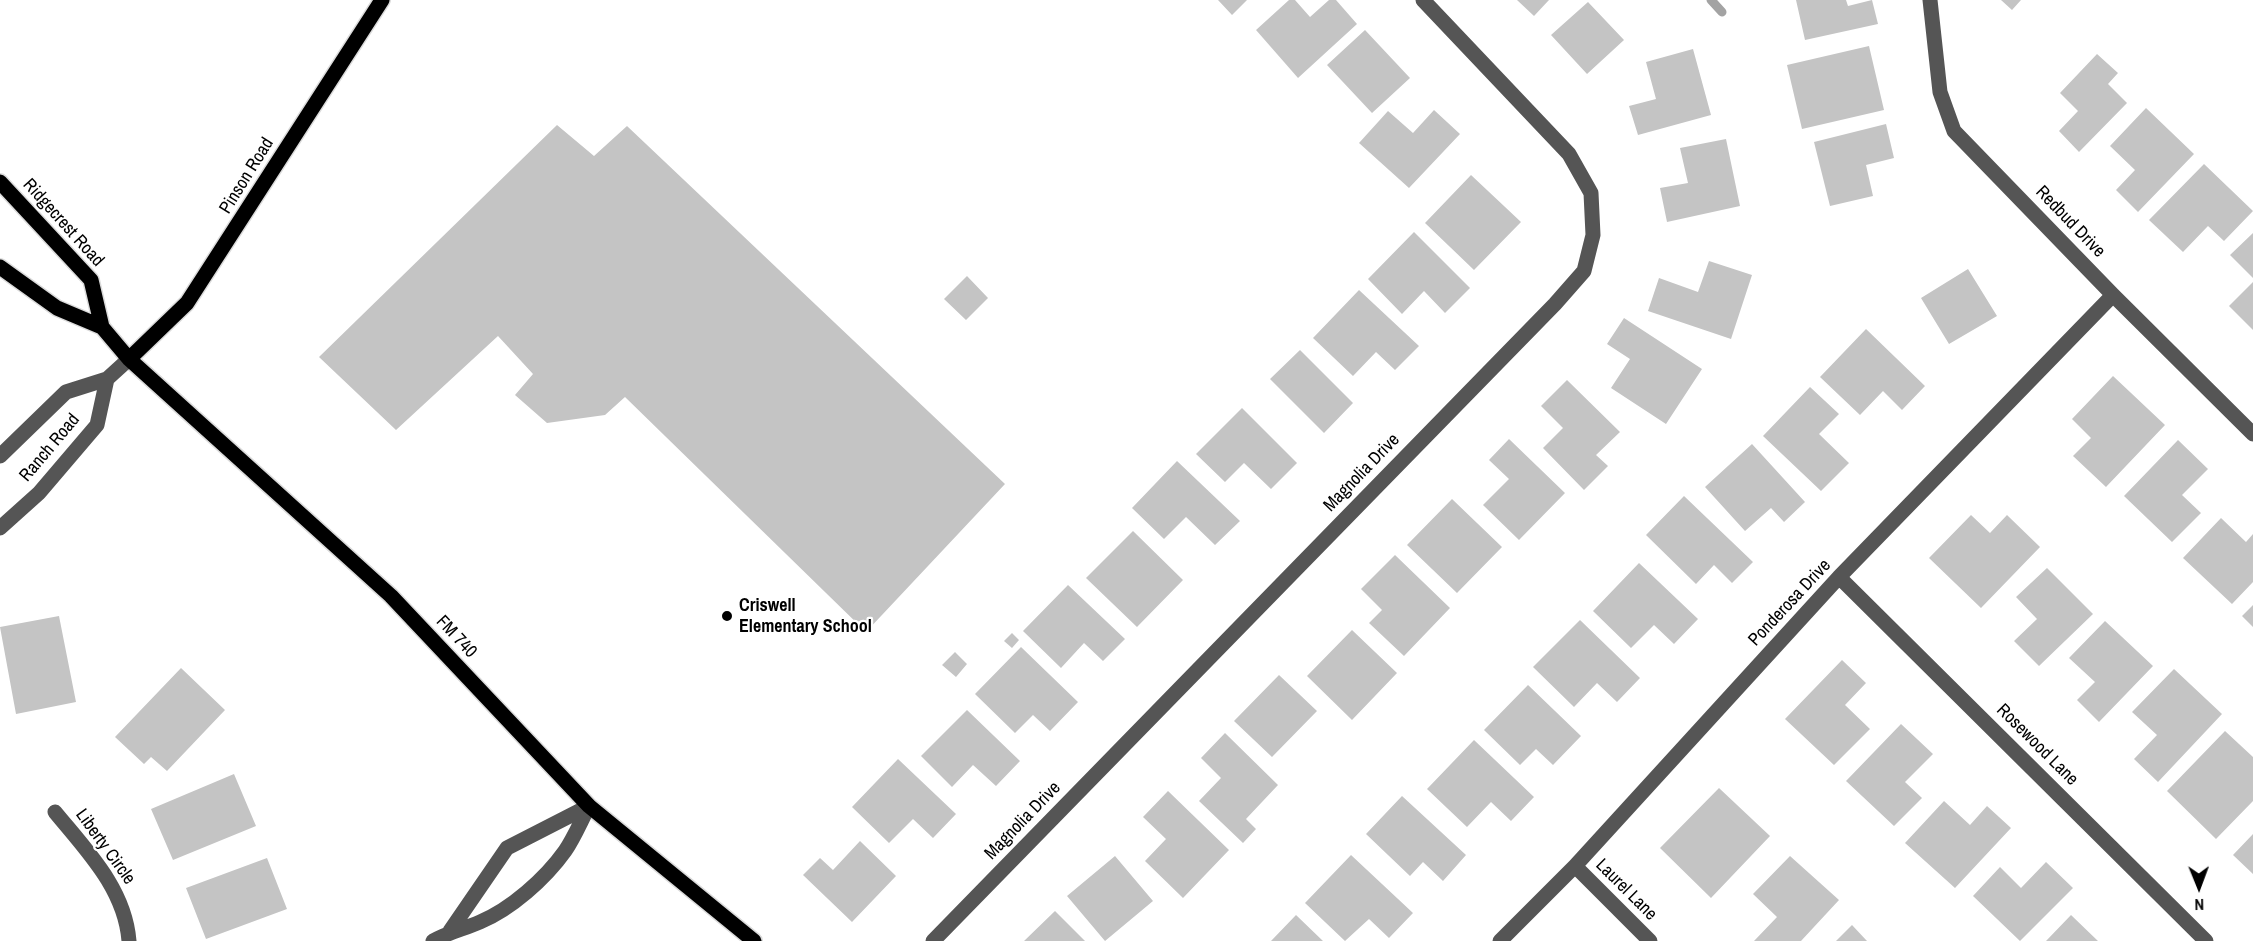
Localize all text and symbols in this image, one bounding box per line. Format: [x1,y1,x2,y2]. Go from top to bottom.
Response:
street label: Pinson Road [215,134,279,218]
street label: Ridgecrest Road [18,175,108,271]
street label: Redbud Drive [2031,182,2109,262]
street label: Ranch Road [15,410,85,486]
street label: Magnolia Drive [1319,430,1405,516]
street label: Ponderosa Drive [1744,555,1836,651]
place label: Criswell Elementary School [739,595,872,638]
marker: Criswell Elementary School [720,609,734,623]
street label: FM 740 [431,611,481,663]
street label: Rosewood Lane [1992,700,2082,790]
street label: Magnolia Drive [980,778,1066,864]
street label: Liberty Circle [70,805,140,889]
street label: Laurel Lane [1591,855,1661,925]
north arrow [2169,857,2229,917]
text: N [2194,894,2204,916]

